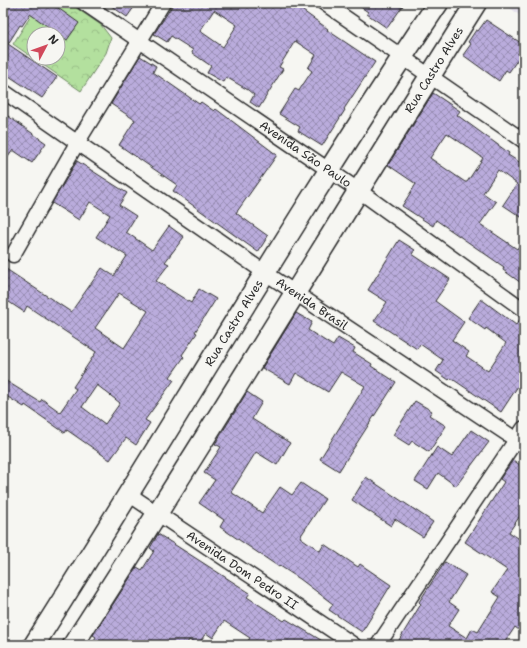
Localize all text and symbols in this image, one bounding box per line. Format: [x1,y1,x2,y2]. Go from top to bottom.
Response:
street label: Rua Castro Alves [401,24,467,116]
north arrow [26,26,66,66]
text: N [45,32,62,48]
street label: Avenida São Paulo [256,117,354,191]
street label: Avenida Brasil [273,274,351,334]
street label: Rua Castro Alves [201,277,267,369]
street label: Avenida Dom Pedro II [183,527,301,613]

